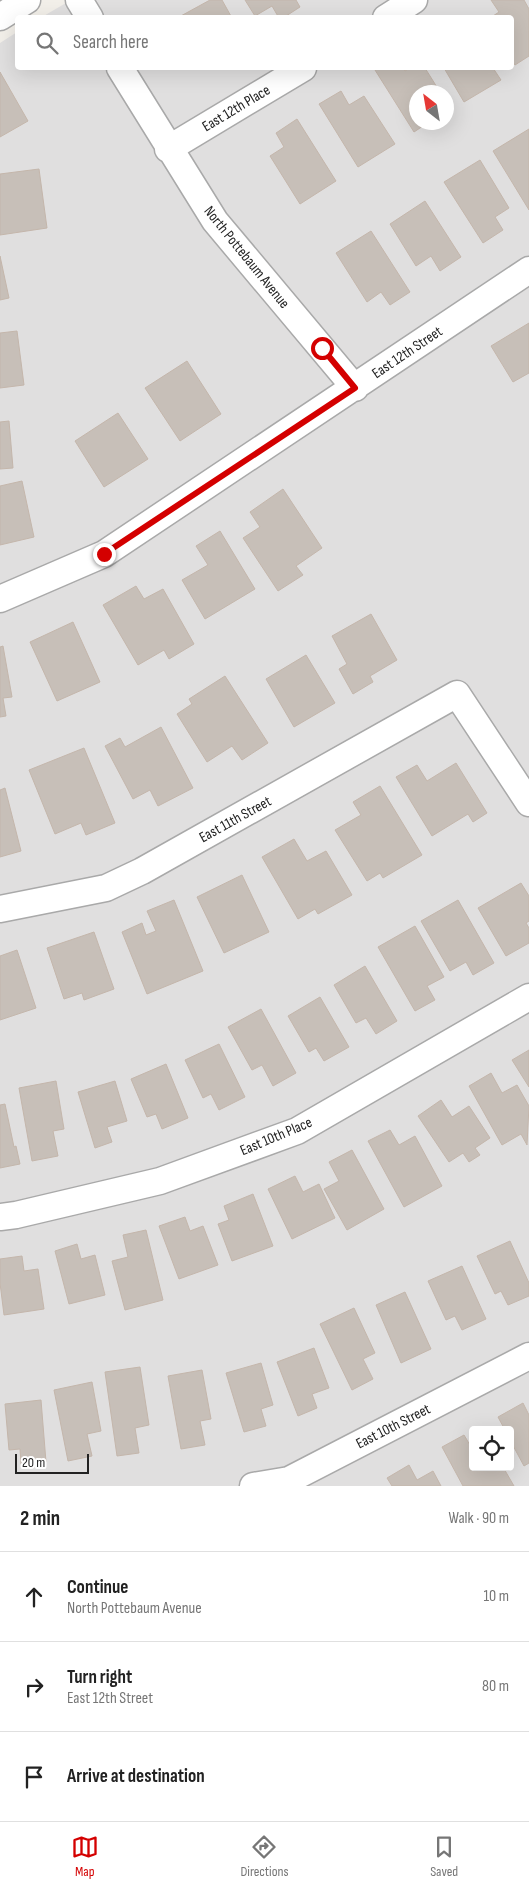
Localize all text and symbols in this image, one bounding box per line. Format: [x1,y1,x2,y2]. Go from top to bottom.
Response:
search box [15,15,514,70]
icon: search [33,29,61,57]
text: Search here [73,31,149,54]
street label: East 12th Place [199,81,274,136]
north arrow [409,85,454,130]
street label: North Pottebaum Avenue [199,202,294,312]
street label: East 12th Street [369,322,446,383]
route start [311,337,334,360]
route end [93,543,116,566]
street label: East 11th Street [196,792,275,847]
street label: East 10th Place [237,1113,315,1160]
street label: East 10th Street [353,1399,434,1453]
map controls [469,1426,514,1471]
button: locate [469,1426,514,1471]
scale bar [15,1451,89,1474]
text: 20 m [22,1454,45,1471]
text: 2 min [20,1506,60,1531]
text: Walk · 90 m [448,1509,509,1528]
text: Continue [67,1576,128,1599]
icon: ahead [20,1583,48,1611]
text: 10 m [483,1587,509,1606]
text: North Pottebaum Avenue [67,1599,202,1618]
text: Turn right [67,1666,132,1689]
icon: right [20,1673,48,1701]
text: 80 m [482,1677,509,1696]
text: East 12th Street [67,1689,153,1708]
icon: arrive [20,1763,48,1791]
text: Arrive at destination [67,1765,205,1788]
tab: Map [71,1833,99,1880]
tab: Directions [240,1833,289,1880]
tab: Saved [430,1833,458,1880]

